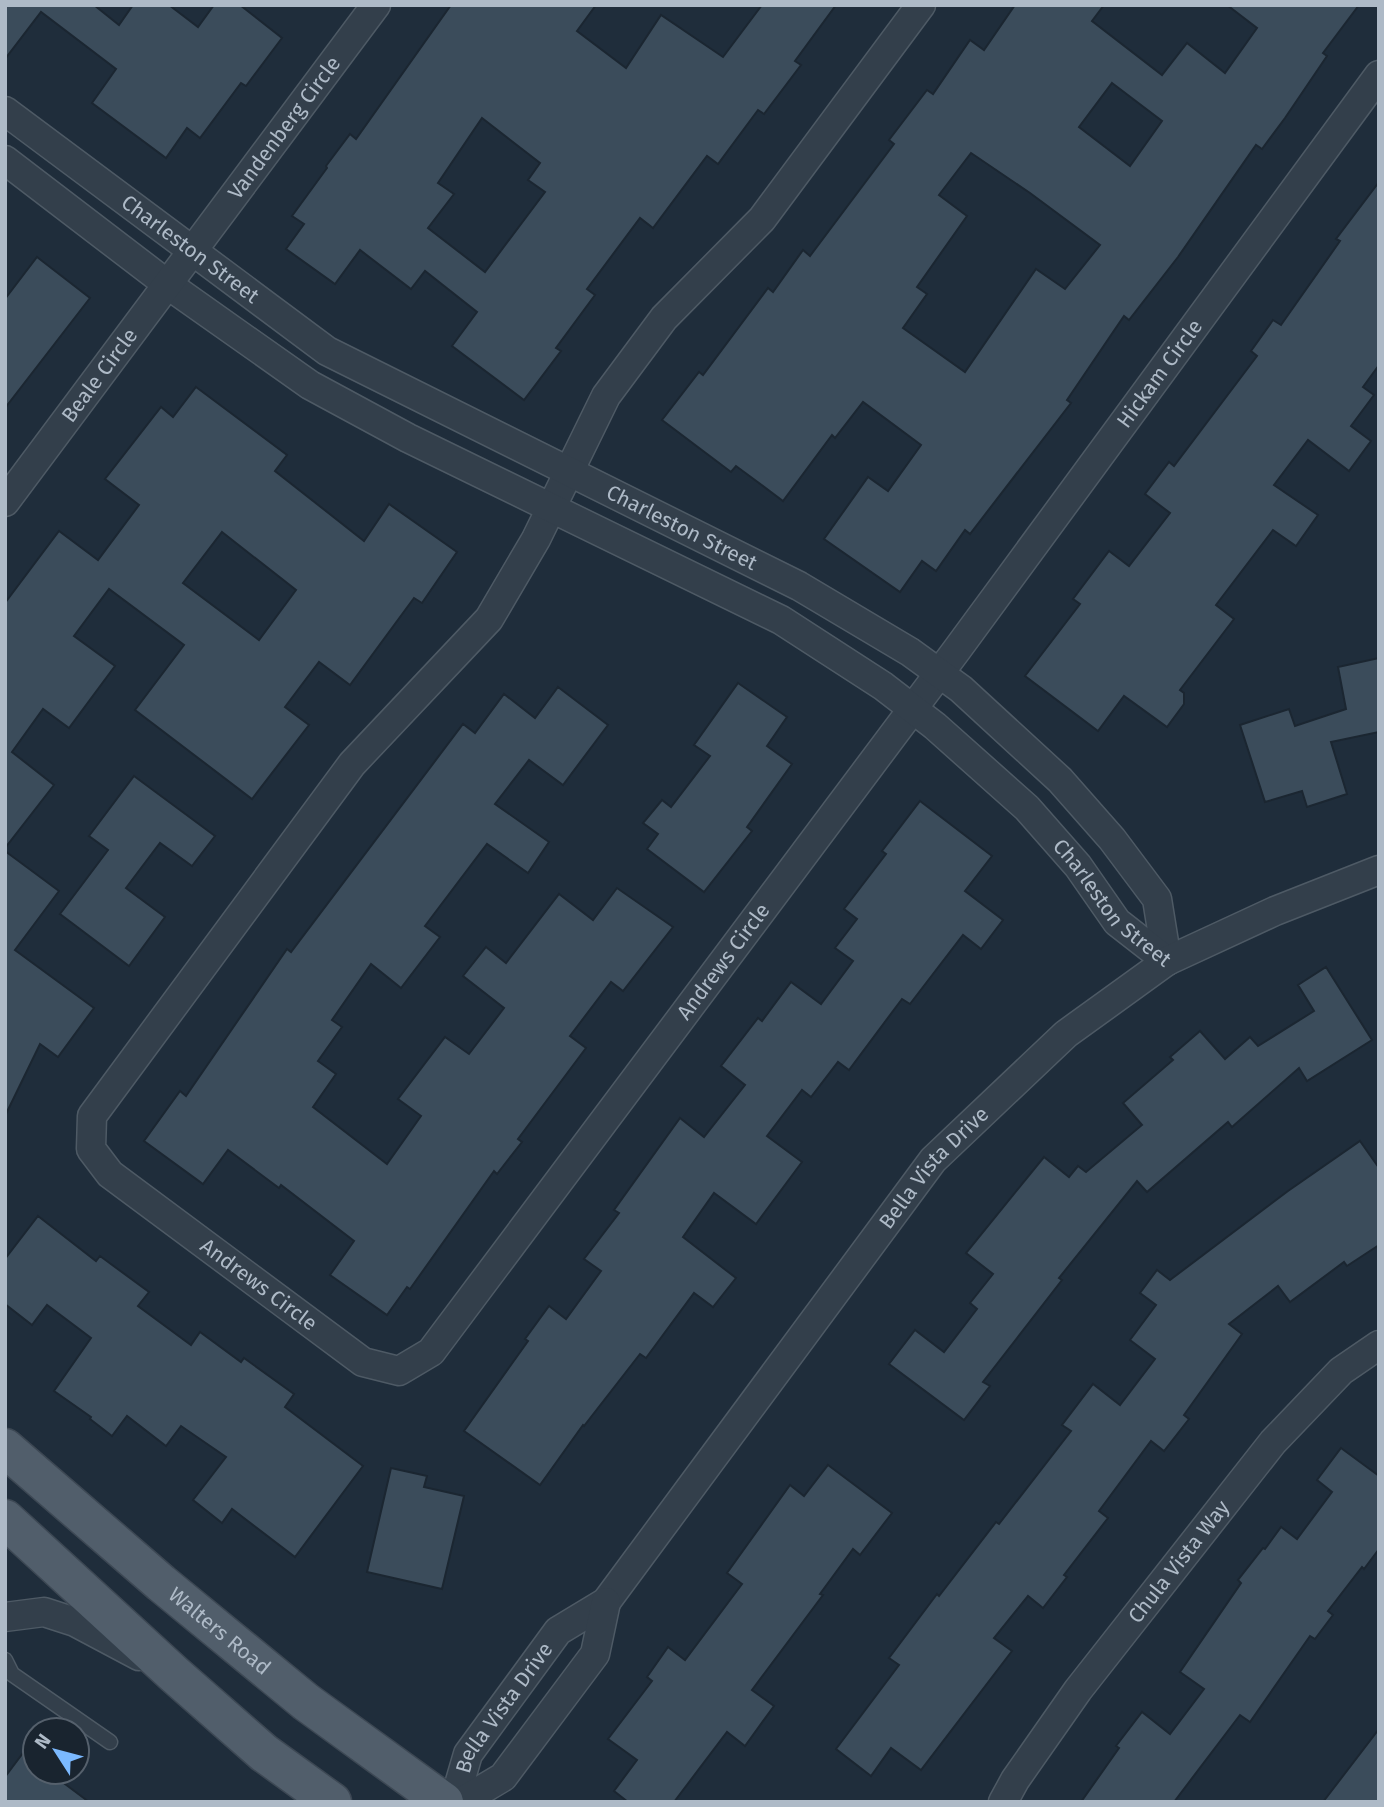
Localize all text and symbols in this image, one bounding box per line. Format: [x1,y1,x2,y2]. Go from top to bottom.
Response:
street label: Vandenberg Circle [223,51,346,204]
street label: Charleston Street [116,189,265,309]
street label: Hickam Circle [1111,314,1208,433]
street label: Beale Circle [56,323,143,428]
street label: Charleston Street [602,479,762,576]
street label: Charleston Street [1047,834,1177,973]
street label: Andrews Circle [671,898,776,1025]
street label: Bella Vista Drive [873,1101,994,1234]
street label: Andrews Circle [195,1233,322,1336]
street label: Chula Vista Way [1122,1495,1236,1629]
street label: Walters Road [163,1581,276,1681]
street label: Bella Vista Drive [450,1637,558,1776]
north arrow [21,1716,91,1786]
text: N [30,1729,56,1753]

